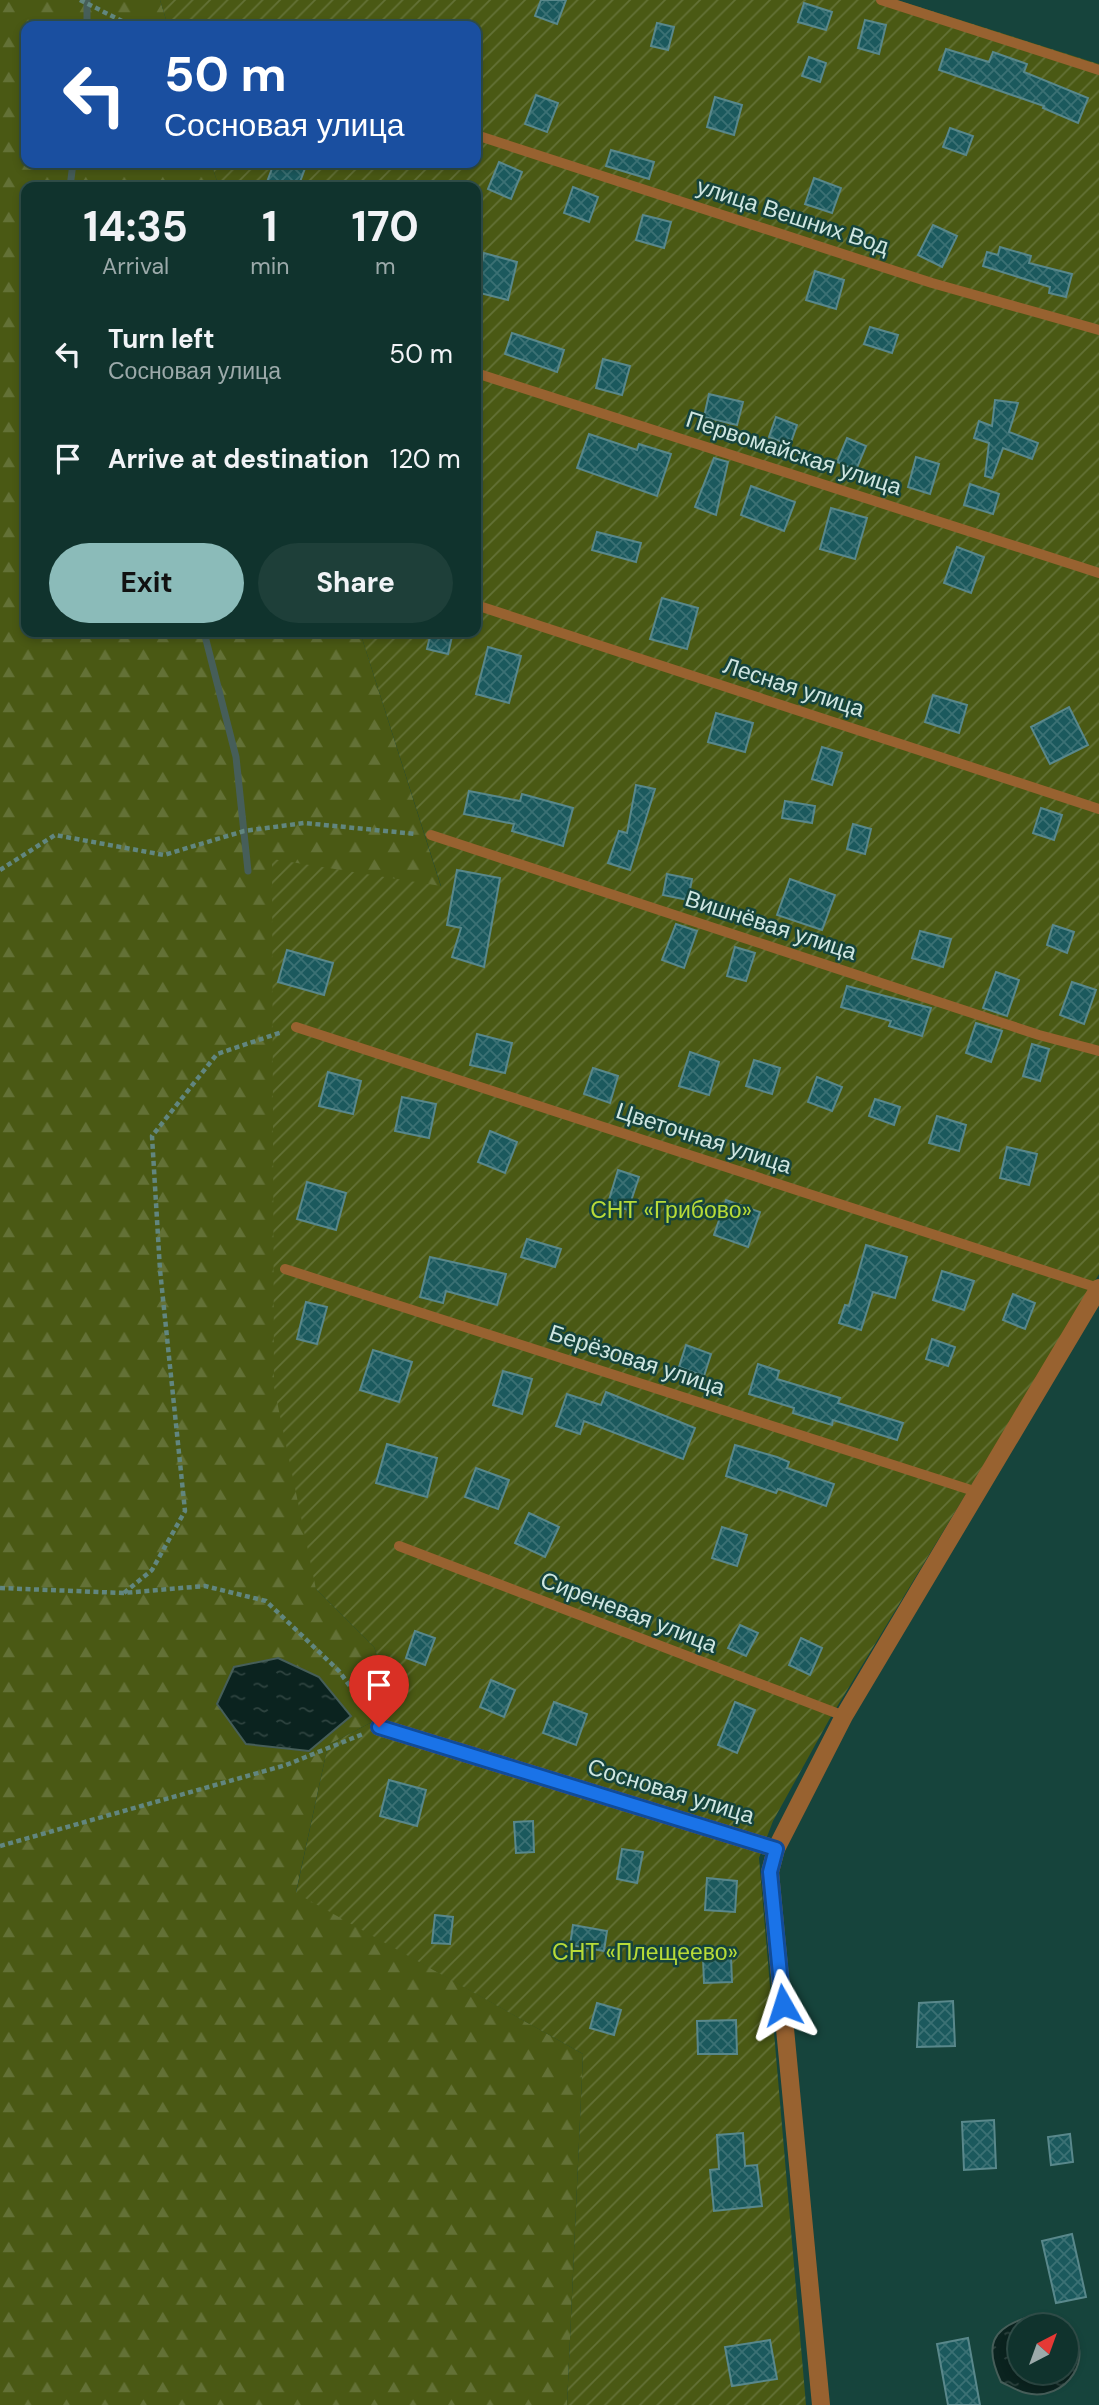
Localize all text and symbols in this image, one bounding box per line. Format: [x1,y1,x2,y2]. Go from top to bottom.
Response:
text: 50 m [164,42,287,106]
icon: left [49,49,140,140]
text: Сосновая улица [164,104,405,146]
street label: улица Вешних Вод [693,171,893,261]
text: 14:35 [83,199,188,254]
text: 1 [262,199,277,254]
text: 170 [352,199,419,254]
text: Arrival [102,251,169,281]
text: min [250,251,289,281]
text: m [375,251,395,281]
text: Turn left [108,322,215,356]
icon: left [49,335,87,373]
text: 50 m [389,337,453,371]
text: Сосновая улица [108,356,281,386]
street label: Первомайская улица [682,404,906,502]
icon: arrive [49,440,87,478]
text: Arrive at destination [108,442,369,476]
text: 120 m [390,442,461,476]
button: Exit [49,543,244,623]
button: Share [258,543,453,623]
street label: Лесная улица [720,650,869,724]
street label: Вишнёвая улица [681,883,861,967]
street label: Цветочная улица [612,1095,796,1181]
park label: СНТ «Грибово» [590,1195,752,1225]
street label: Берёзовая улица [545,1317,729,1403]
street label: Сиреневая улица [536,1564,722,1660]
pin [349,1655,409,1727]
icon: arrive [360,1666,398,1704]
street label: Сосновая улица [584,1751,758,1831]
park label: СНТ «Плещеево» [552,1937,738,1967]
position arrow [746,1968,820,2042]
north arrow [1008,2314,1078,2384]
map controls [1008,2314,1078,2384]

